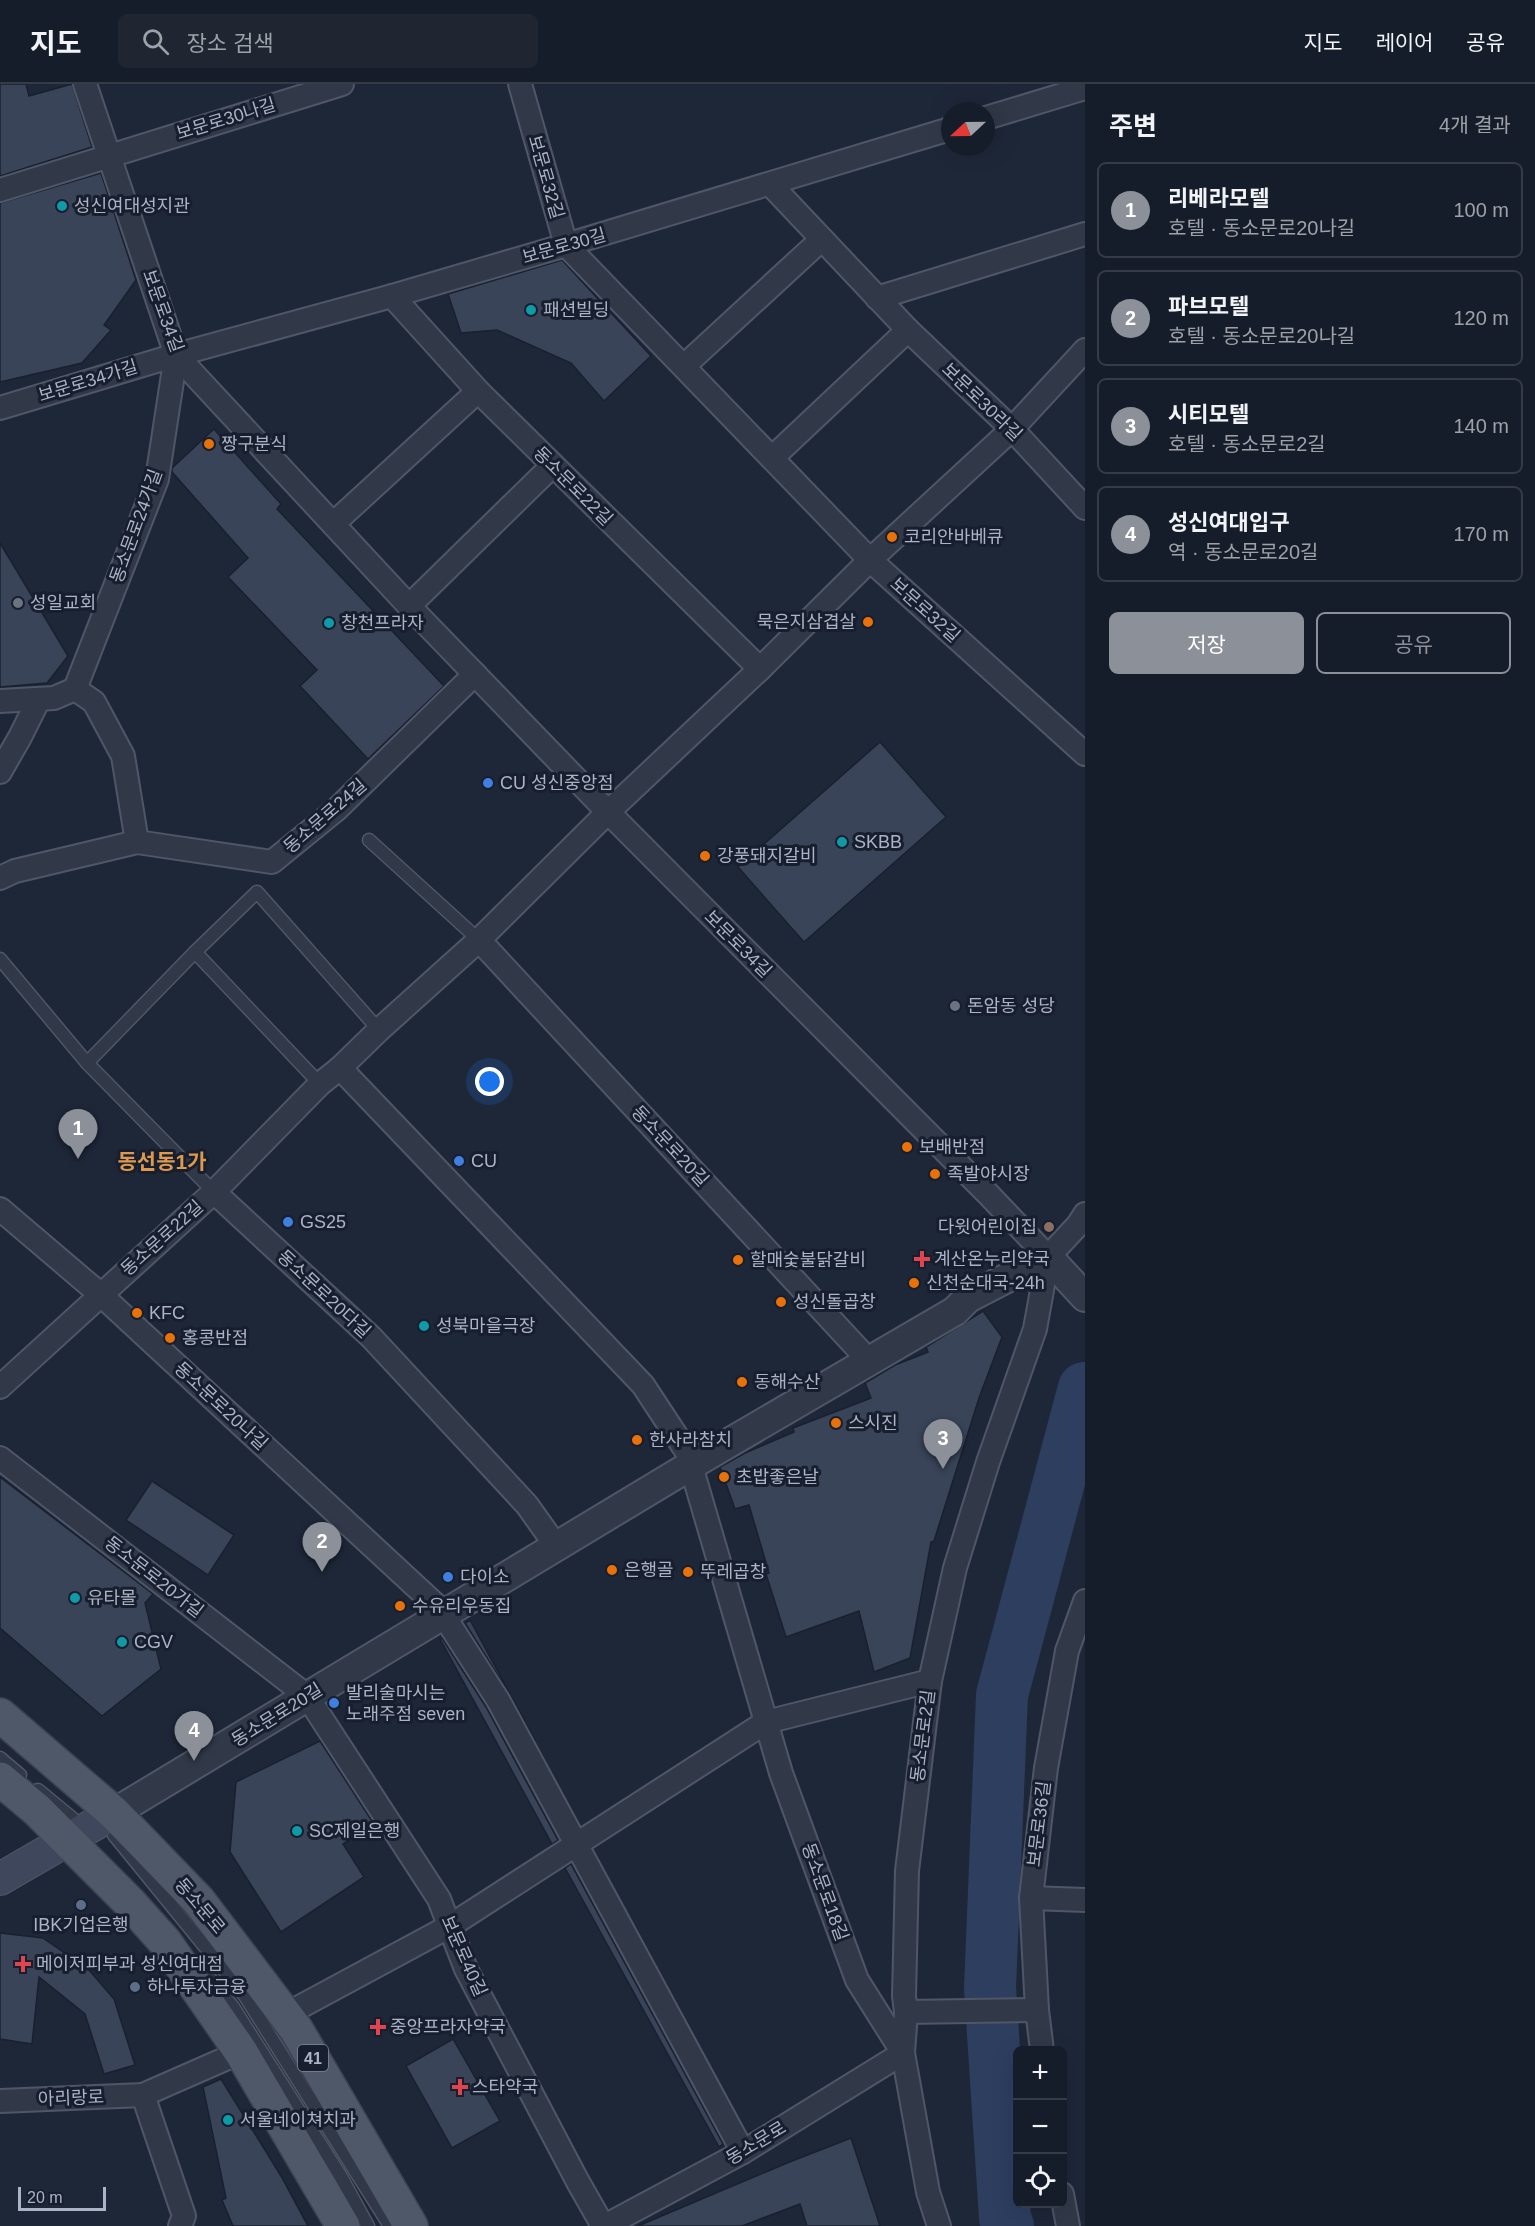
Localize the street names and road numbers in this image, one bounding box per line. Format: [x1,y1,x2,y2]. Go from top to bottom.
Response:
street label: 보문로30나길 [174,94,278,144]
street label: 보문로32길 [524,133,568,221]
street label: 보문로30길 [520,224,608,268]
street label: 보문로34길 [139,267,187,355]
street label: 보문로34가길 [36,356,140,406]
street label: 보문로30라길 [938,359,1026,445]
street label: 동소문로22길 [530,443,616,529]
street label: 동소문로24가길 [106,466,166,586]
street label: 보문로32길 [886,574,964,646]
street label: 동소문로24길 [280,775,370,857]
street label: 보문로34길 [700,906,776,982]
street label: 동소문로20길 [628,1102,712,1190]
street label: 동소문로22길 [117,1196,207,1280]
street label: 동소문로20다길 [274,1246,374,1342]
street label: 동소문로20나길 [171,1358,271,1454]
street label: 동소문로20가길 [101,1532,207,1622]
street label: 동소문로20길 [228,1679,326,1751]
street label: 동소문로2길 [907,1689,939,1783]
street label: 보문로36길 [1024,1780,1054,1868]
street label: 동소문로18길 [798,1840,852,1944]
street label: 동소문로 [171,1874,229,1938]
street label: 보문로40길 [437,1913,491,1999]
road number: 41 [298,2045,328,2071]
street label: 아리랑로 [38,2087,104,2109]
street label: 동소문로 [722,2117,790,2169]

